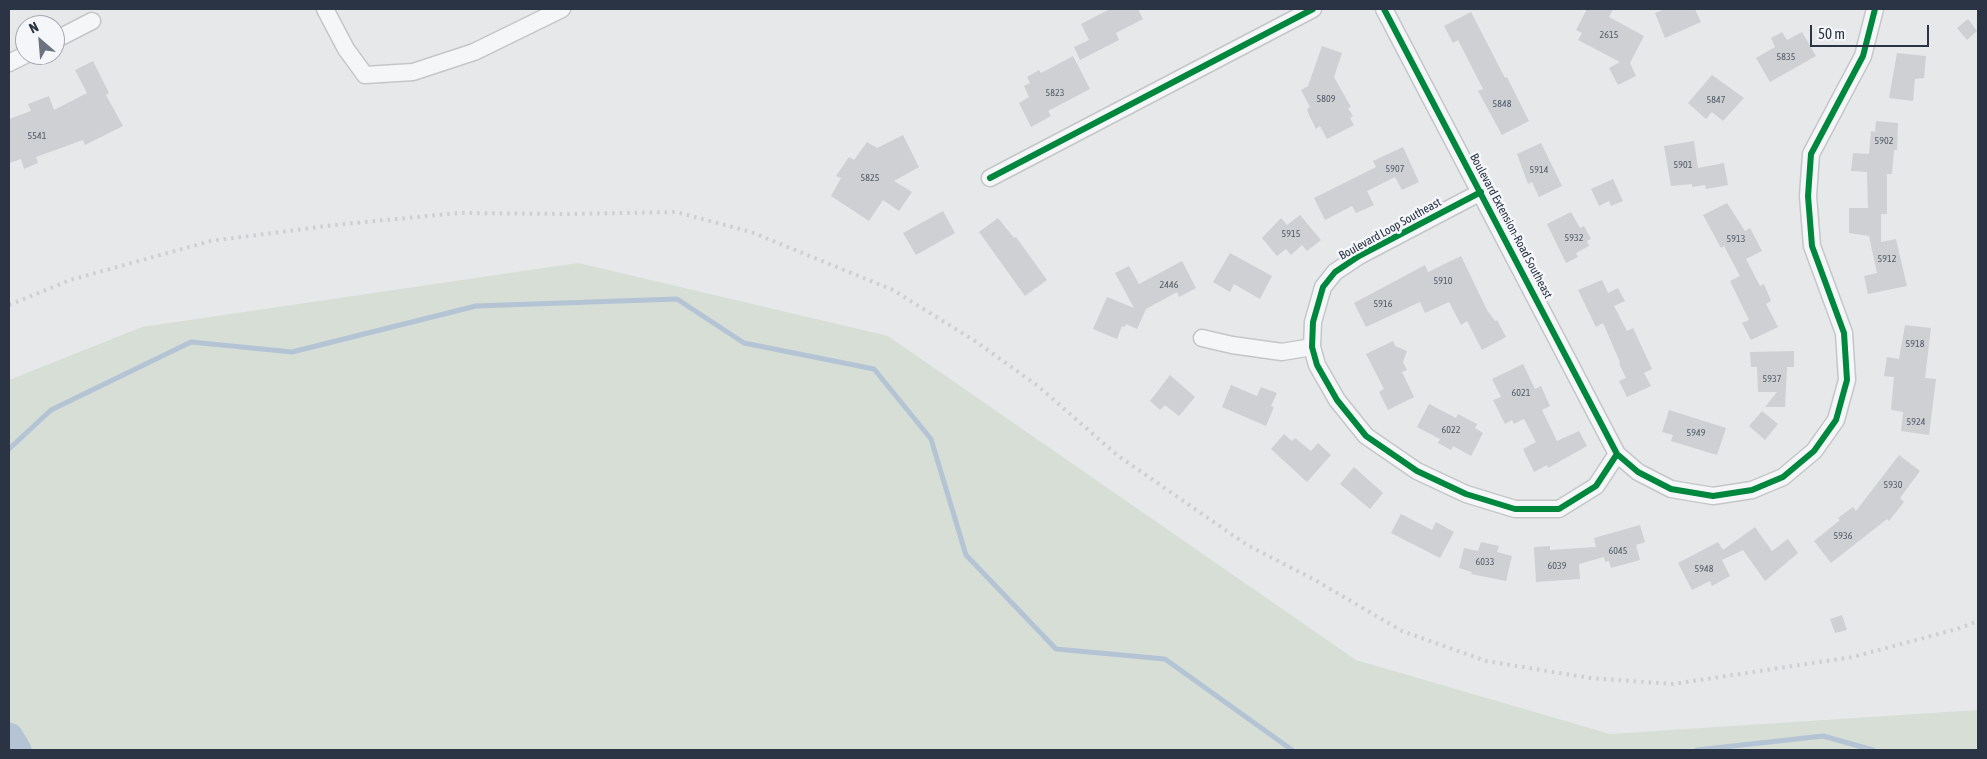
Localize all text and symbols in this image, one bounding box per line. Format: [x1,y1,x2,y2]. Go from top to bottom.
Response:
north arrow [15,15,65,65]
scale bar [1812,15,1931,47]
text: N [26,19,41,37]
text: 50 m [1818,25,1845,42]
house number: 2615 [1600,29,1618,41]
house number: 5835 [1777,51,1795,63]
house number: 5823 [1046,87,1064,99]
house number: 5809 [1317,93,1335,105]
house number: 5847 [1707,94,1725,106]
house number: 5848 [1493,98,1511,110]
house number: 5541 [28,130,46,142]
house number: 5902 [1875,135,1893,147]
street label: Boulevard Extension-Road Southeast [1467,151,1555,301]
house number: 5901 [1674,159,1692,171]
house number: 5907 [1386,163,1404,175]
house number: 5914 [1530,164,1548,176]
house number: 5825 [861,172,879,184]
street label: Boulevard Loop Southeast [1336,195,1444,263]
house number: 5915 [1282,228,1300,240]
house number: 5932 [1565,232,1583,244]
house number: 5913 [1727,233,1745,245]
house number: 5912 [1878,253,1896,265]
house number: 5910 [1434,275,1452,287]
house number: 2446 [1160,279,1178,291]
house number: 5916 [1374,298,1392,310]
house number: 5918 [1906,338,1924,350]
house number: 5937 [1763,373,1781,385]
house number: 6021 [1512,387,1530,399]
house number: 5924 [1907,416,1925,428]
house number: 6022 [1442,424,1460,436]
house number: 5949 [1687,427,1705,439]
house number: 5930 [1884,479,1902,491]
house number: 5936 [1834,530,1852,542]
house number: 6045 [1609,545,1627,557]
house number: 6033 [1476,556,1494,568]
house number: 6039 [1548,560,1566,572]
house number: 5948 [1695,563,1713,575]

